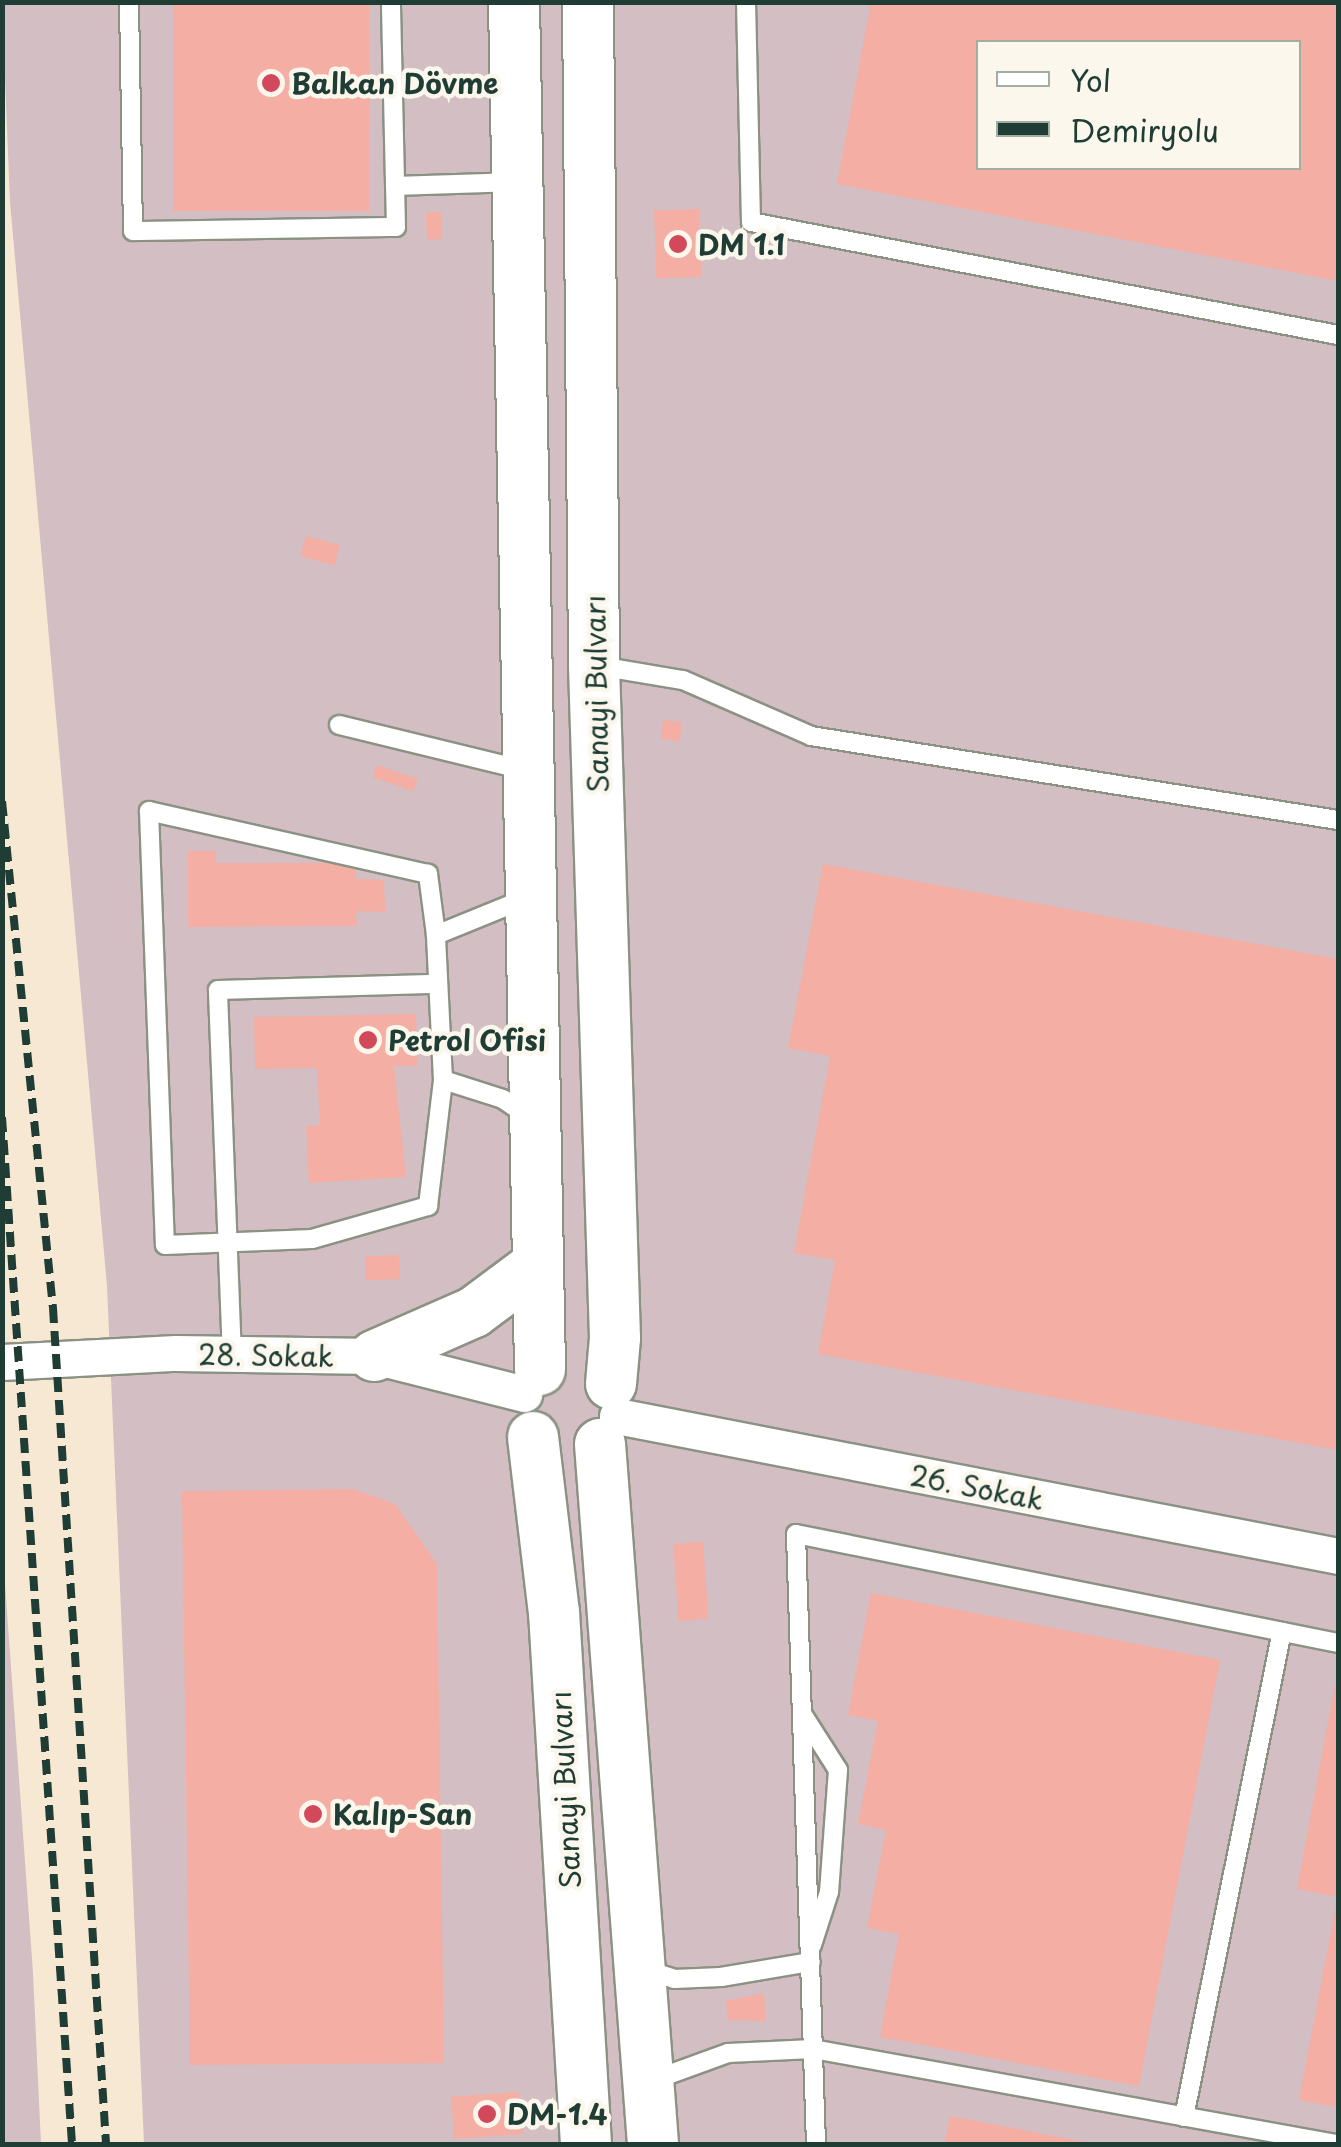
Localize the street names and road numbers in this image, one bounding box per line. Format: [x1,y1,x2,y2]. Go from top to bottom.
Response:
street label: Sanayi Bulvarı [577,594,615,794]
street label: 28. Sokak [197,1337,335,1373]
street label: 26. Sokak [906,1457,1048,1517]
street label: Sanayi Bulvarı [543,1690,587,1890]

